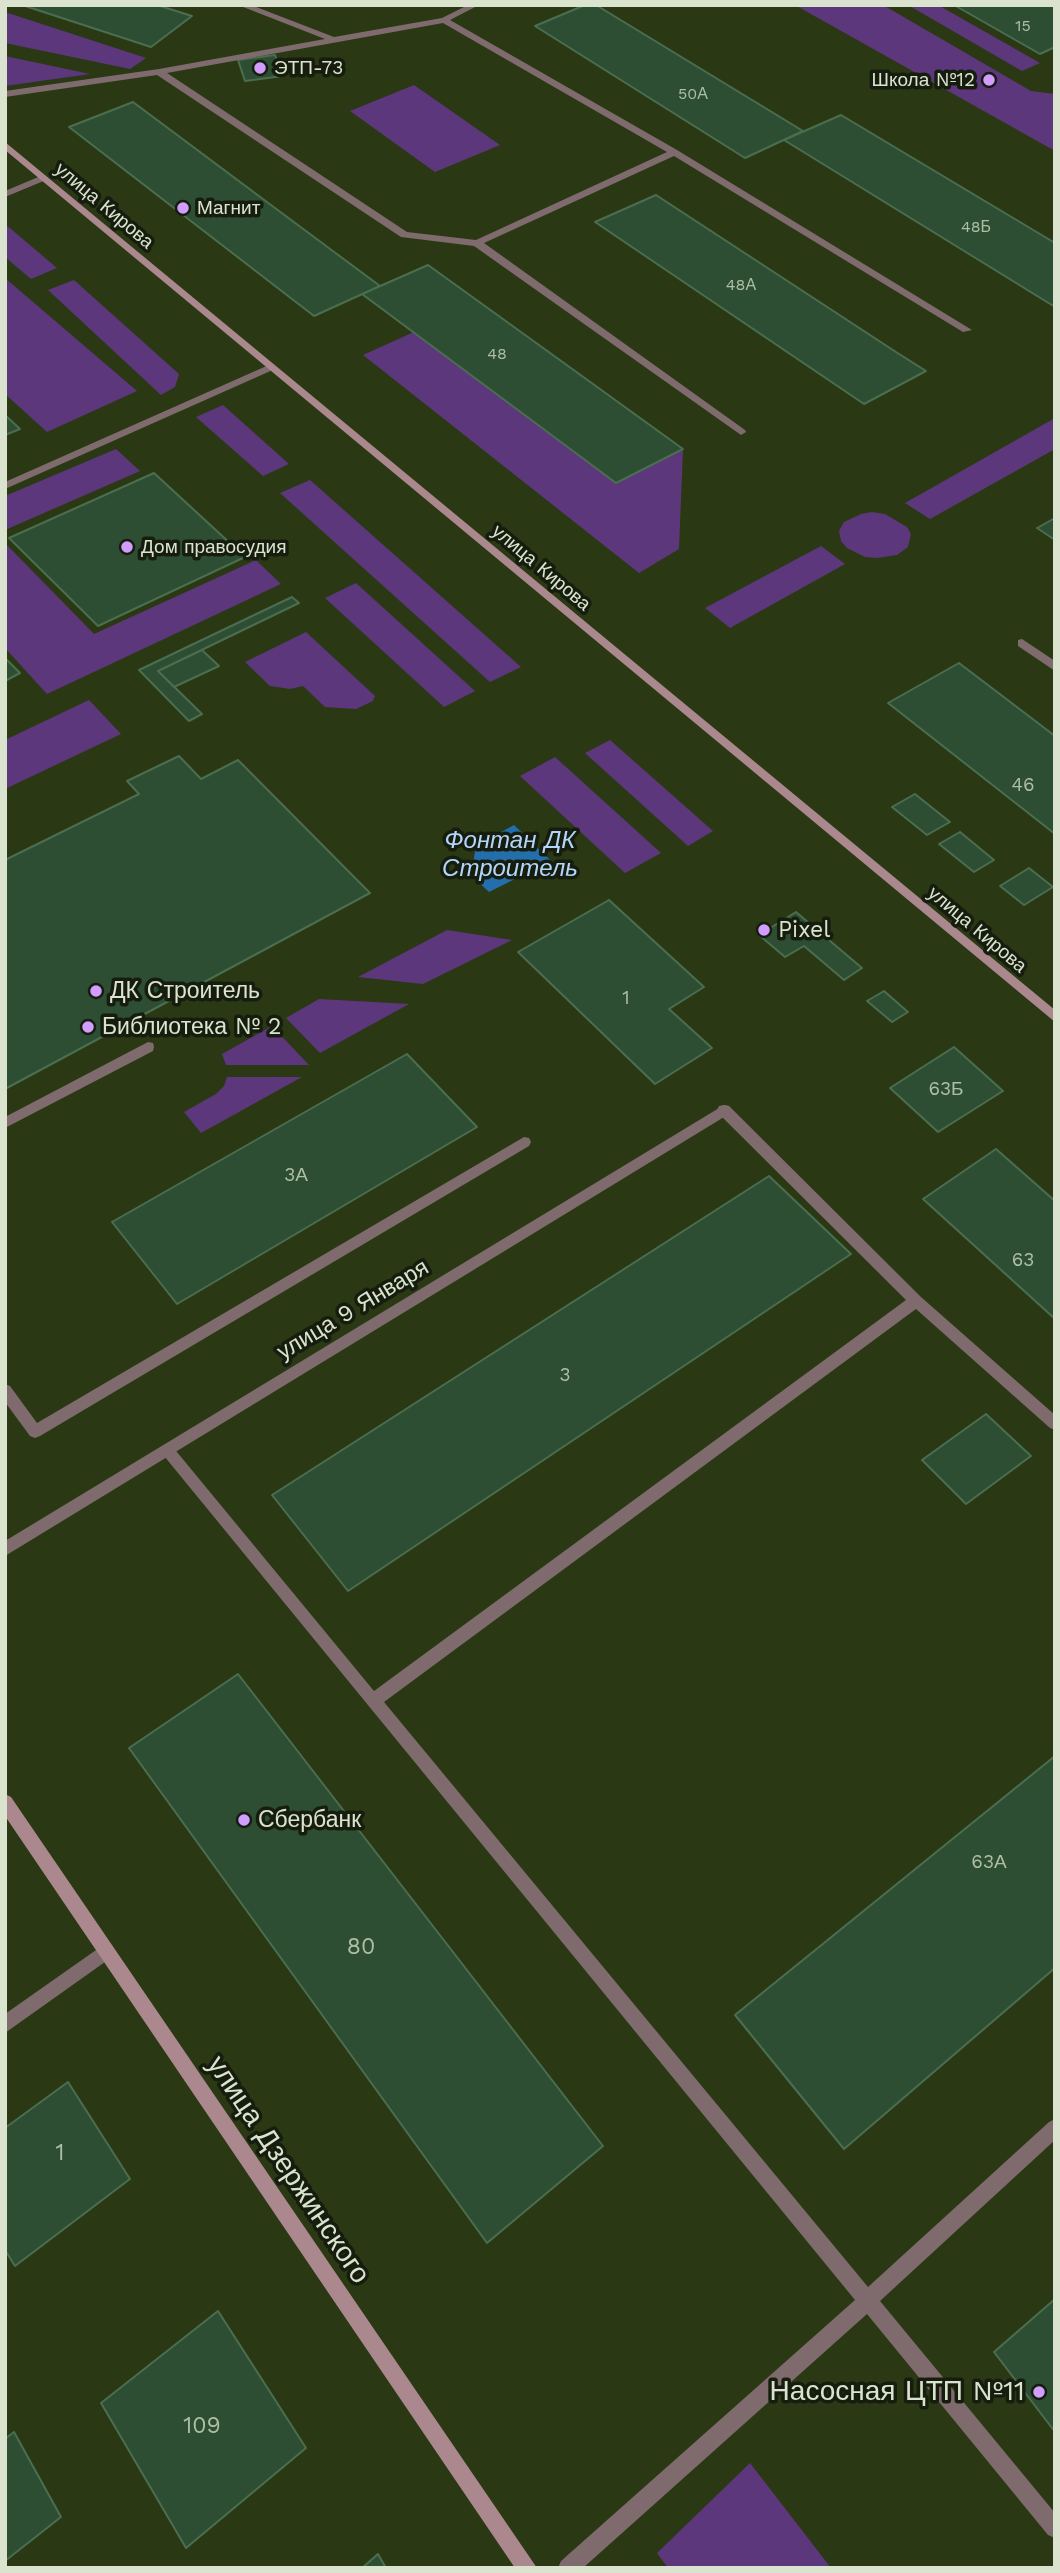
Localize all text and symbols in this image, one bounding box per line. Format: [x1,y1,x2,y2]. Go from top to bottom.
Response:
house number: 15 [1015,16,1031,36]
place label: ЭТП-73 [274,57,343,79]
marker: ЭТП-73 [252,60,268,76]
place label: Школа №12 [872,69,975,91]
marker: Школа №12 [981,72,997,88]
house number: 50А [678,84,708,104]
street label: улица Кирова [50,158,158,254]
place label: Магнит [197,197,260,219]
marker: Магнит [175,200,191,216]
house number: 48Б [961,217,991,237]
house number: 48А [726,275,756,295]
house number: 48 [487,344,507,364]
street label: улица Кирова [487,520,595,616]
place label: Дом правосудия [141,536,286,558]
marker: Дом правосудия [119,539,135,555]
house number: 46 [1011,774,1035,796]
water label: Фонтан ДК Строитель [442,827,578,883]
street label: улица Кирова [923,882,1031,978]
place label: Pixel [778,916,830,944]
marker: Pixel [756,922,772,938]
place label: ДК Строитель [110,977,260,1005]
marker: ДК Строитель [88,983,104,999]
house number: 1 [622,987,630,1009]
place label: Библиотека № 2 [102,1013,281,1041]
marker: Библиотека № 2 [80,1019,96,1035]
house number: 63Б [928,1078,964,1100]
house number: 3А [284,1164,308,1186]
house number: 63 [1012,1249,1034,1271]
street label: улица 9 Января [272,1254,434,1366]
house number: 3 [559,1364,571,1386]
place label: Сбербанк [258,1806,361,1834]
marker: Сбербанк [236,1812,252,1828]
house number: 63А [971,1851,1007,1873]
house number: 80 [347,1933,375,1961]
street label: улица Дзержинского [199,2050,377,2290]
house number: 1 [56,2139,64,2167]
place label: Насосная ЦТП №11 [770,2375,1025,2409]
marker: Насосная ЦТП №11 [1031,2384,1047,2400]
house number: 109 [183,2412,221,2440]

